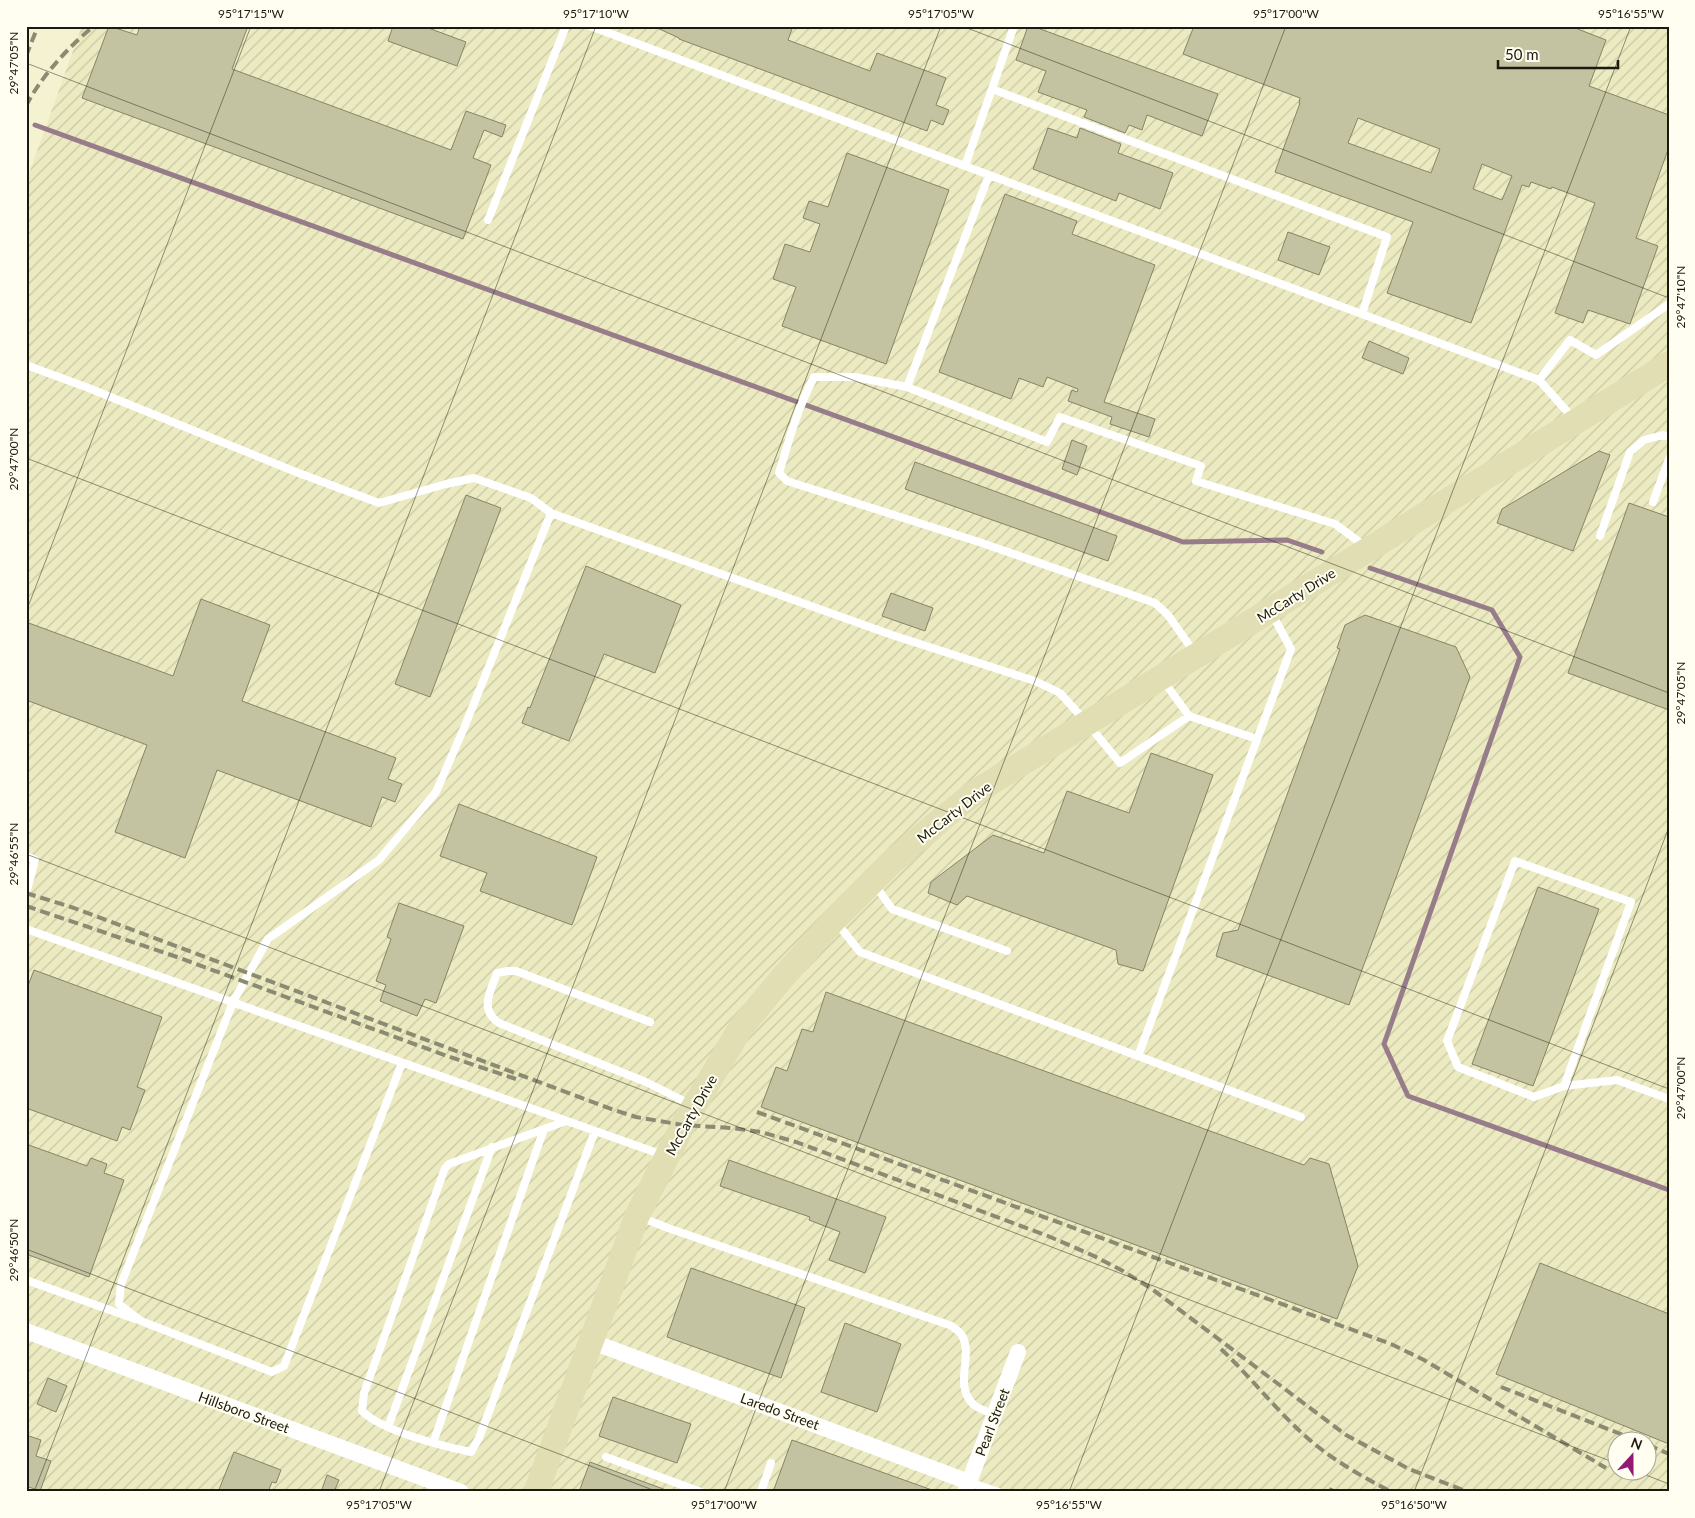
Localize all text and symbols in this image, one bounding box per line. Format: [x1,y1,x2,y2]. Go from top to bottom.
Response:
text: 95°17'15"W [218,6,285,21]
text: 95°17'10"W [563,6,630,21]
text: 95°17'05"W [908,6,975,21]
text: 95°17'00"W [1253,6,1320,21]
text: 95°16'55"W [1598,6,1665,21]
text: 29°47'05"N [6,32,21,94]
scale bar [1498,38,1618,70]
text: 50 m [1505,45,1539,63]
text: 29°47'10"N [1673,266,1688,328]
text: 29°47'00"N [6,428,21,490]
street label: McCarty Drive [1254,564,1338,626]
text: 29°47'05"N [1673,662,1688,724]
street label: McCarty Drive [913,778,995,846]
text: 29°46'55"N [6,823,21,885]
text: 29°47'00"N [1673,1057,1688,1119]
street label: McCarty Drive [662,1072,720,1158]
text: 29°46'50"N [6,1219,21,1281]
street label: Pearl Street [971,1386,1013,1458]
street label: Hillsboro Street [196,1388,292,1436]
street label: Laredo Street [738,1389,822,1433]
north arrow [1608,1430,1658,1480]
text: N [1629,1434,1645,1453]
text: 95°17'05"W [346,1497,413,1512]
text: 95°17'00"W [691,1497,758,1512]
text: 95°16'55"W [1036,1497,1103,1512]
text: 95°16'50"W [1381,1497,1448,1512]

